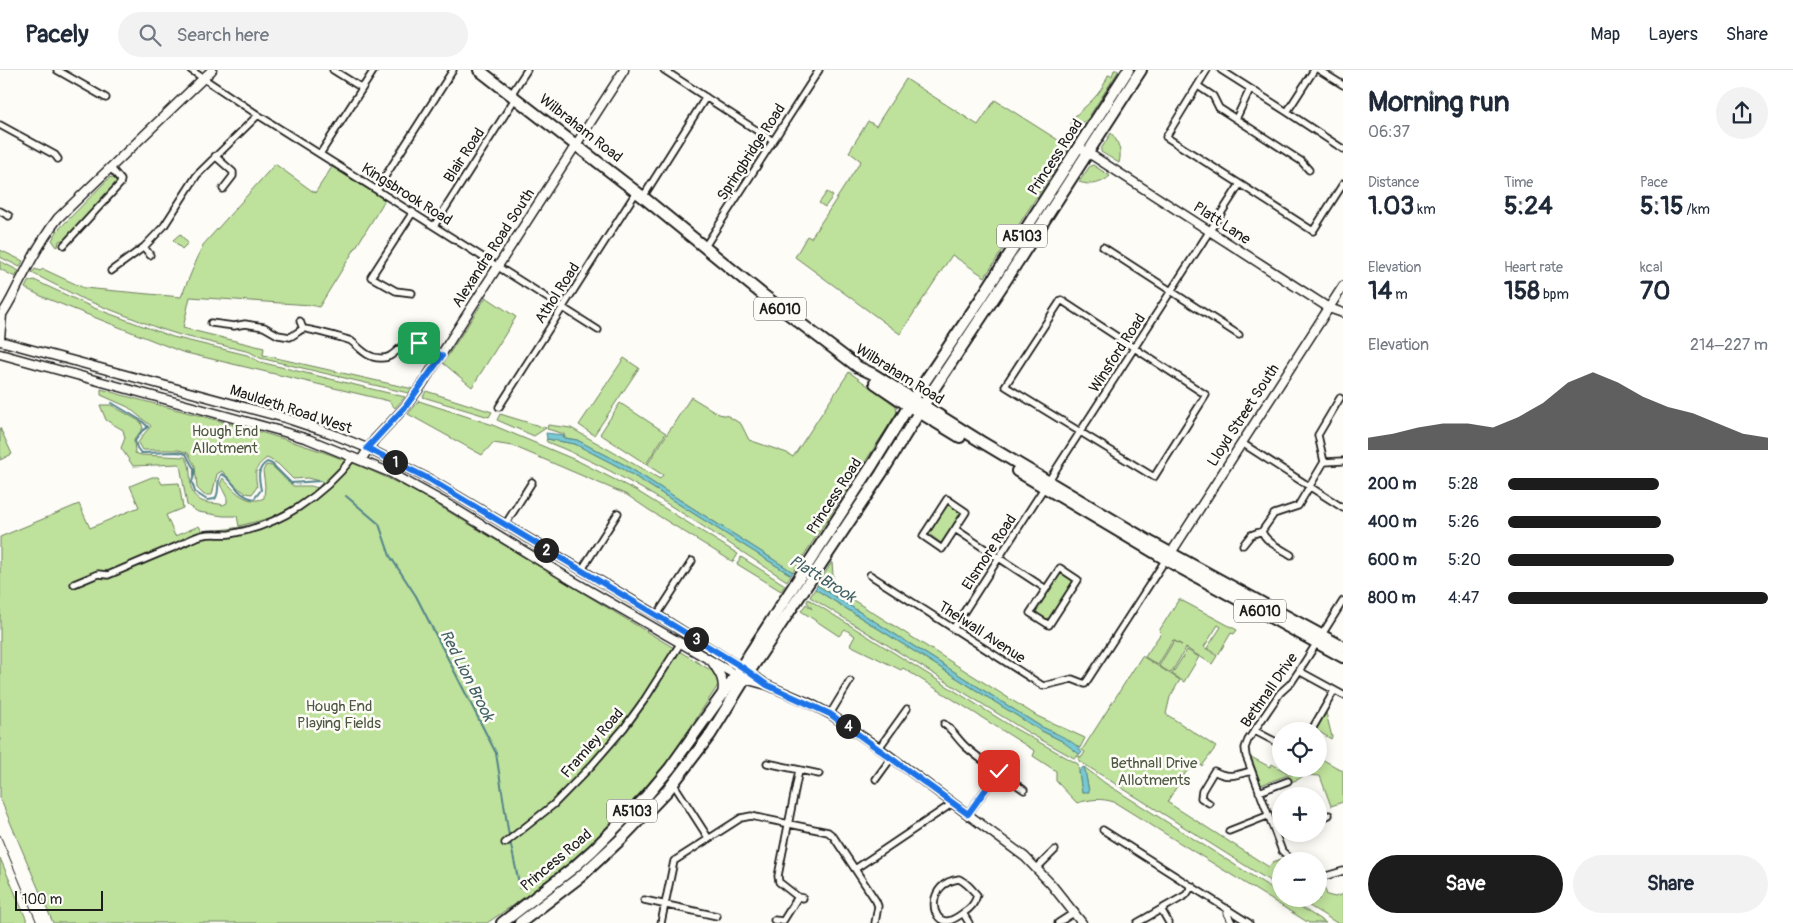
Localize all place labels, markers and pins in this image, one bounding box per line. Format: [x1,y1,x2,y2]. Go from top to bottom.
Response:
pin [398,322,440,364]
pin: 1 [382,450,408,474]
pin: 2 [534,538,558,562]
pin: 3 [684,626,708,652]
pin: 4 [836,714,860,738]
pin [978,750,1020,792]

